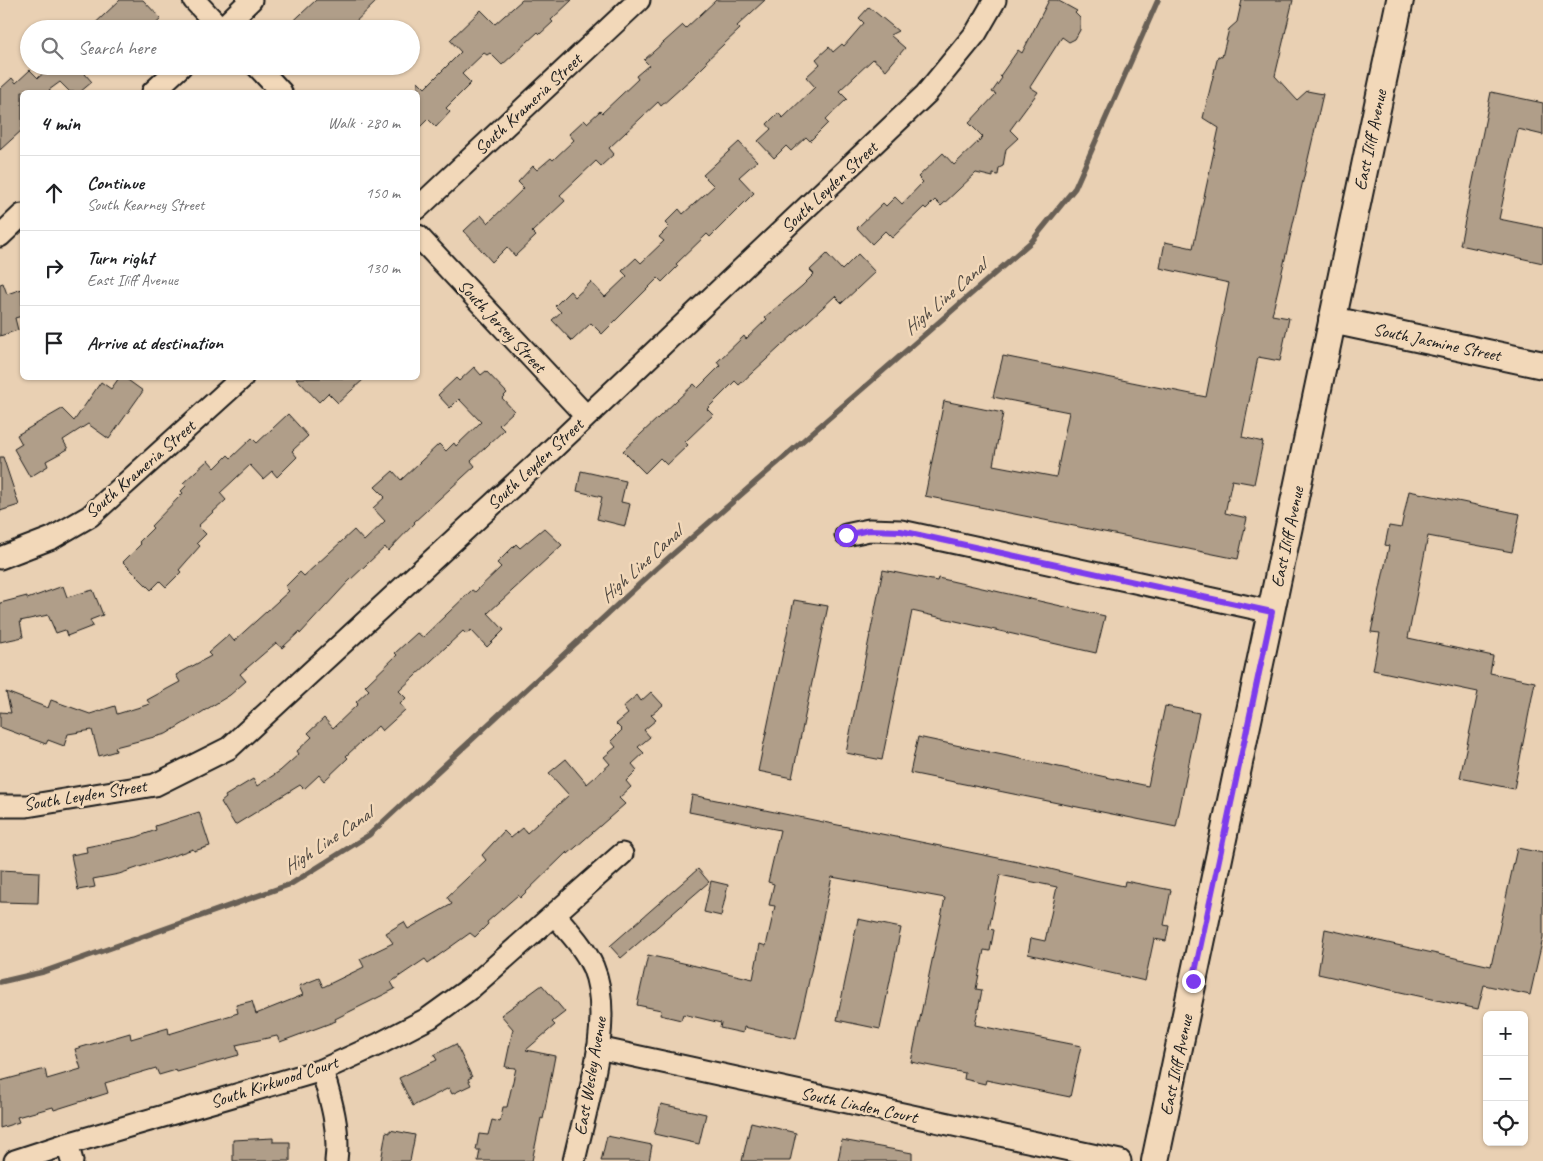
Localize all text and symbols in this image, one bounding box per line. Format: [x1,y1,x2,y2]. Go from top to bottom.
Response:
search box [20,20,420,75]
icon: search [38,34,66,62]
text: Search here [78,36,155,60]
street label: South Krameria Street [470,47,588,159]
street label: East Iliff Avenue [1349,87,1392,192]
text: 4 min [40,110,80,136]
text: Walk · 280 m [328,113,400,133]
street label: South Leyden Street [776,135,883,237]
text: Continue [87,171,144,195]
icon: ahead [40,179,68,207]
text: 150 m [366,183,400,203]
text: South Kearney Street [87,195,204,215]
text: Turn right [87,246,154,270]
water label: High Line Canal [898,251,996,340]
icon: right [40,254,68,282]
text: 130 m [366,258,400,278]
text: East Iliff Avenue [87,270,178,290]
street label: South Jersey Street [453,275,552,379]
street label: South Jasmine Street [1371,318,1505,367]
icon: arrive [40,329,68,357]
text: Arrive at destination [87,331,223,355]
street label: South Leyden Street [482,412,589,514]
street label: South Krameria Street [80,414,201,523]
street label: East Iliff Avenue [1266,484,1309,589]
water label: High Line Canal [595,517,692,608]
route start [835,524,858,547]
street label: South Leyden Street [22,774,150,816]
water label: High Line Canal [278,799,382,879]
route end [1182,970,1205,993]
map controls [1483,1011,1528,1146]
button: + [1483,1011,1528,1056]
street label: East Iliff Avenue [1155,1012,1198,1117]
street label: East Wesley Avenue [569,1014,611,1137]
street label: South Kirkwood Court [207,1050,342,1113]
button: − [1483,1056,1528,1101]
street label: South Linden Court [799,1082,921,1129]
button: locate [1483,1101,1528,1146]

